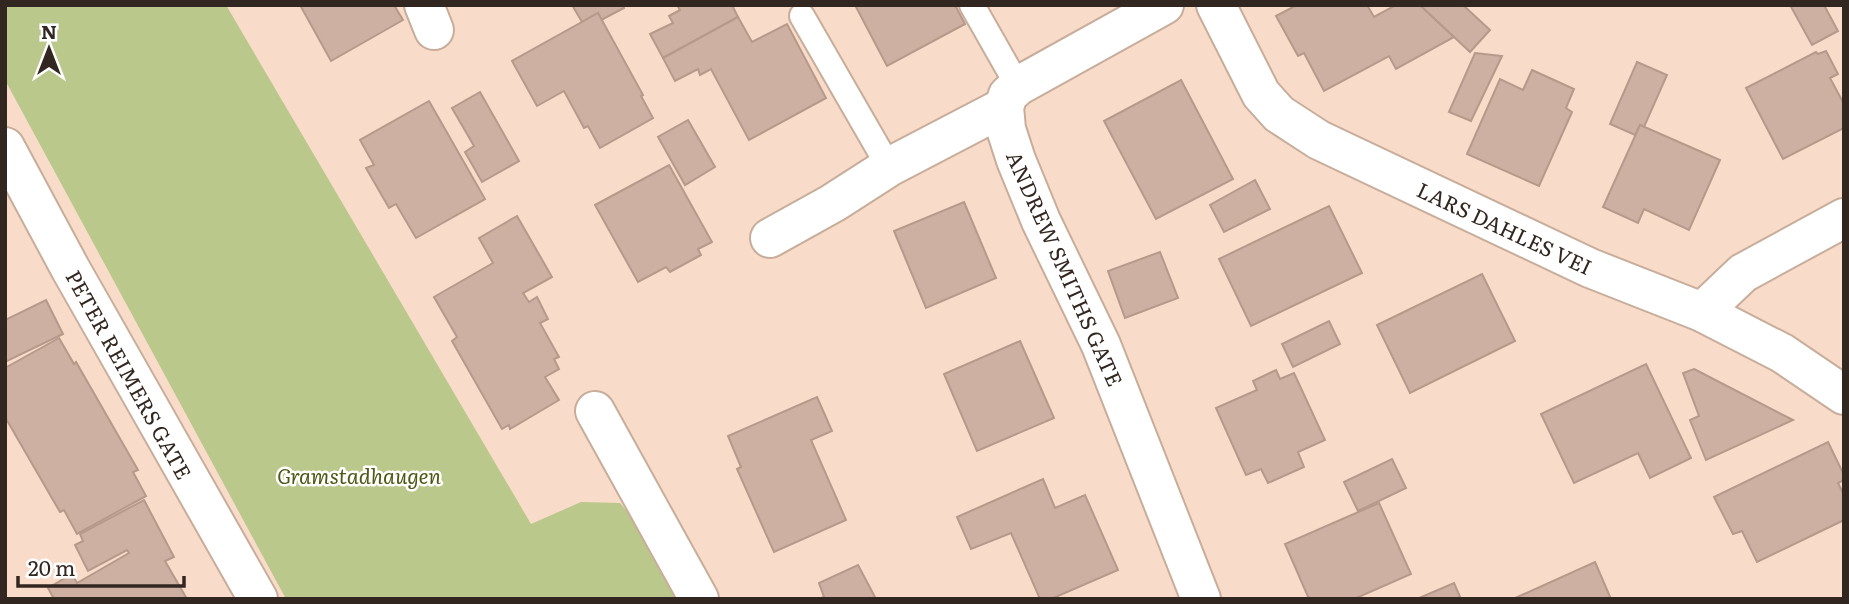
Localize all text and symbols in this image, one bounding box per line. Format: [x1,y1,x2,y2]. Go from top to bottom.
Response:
north arrow [14,14,84,84]
text: N [41,17,57,45]
street label: ANDREW SMITHS GATE [1000,145,1132,391]
street label: LARS DAHLES VEI [1413,173,1597,281]
street label: PETER REIMERS GATE [59,264,201,484]
park label: Gramstadhaugen [277,459,442,490]
scale bar [18,544,184,588]
text: 20 m [28,551,75,582]

